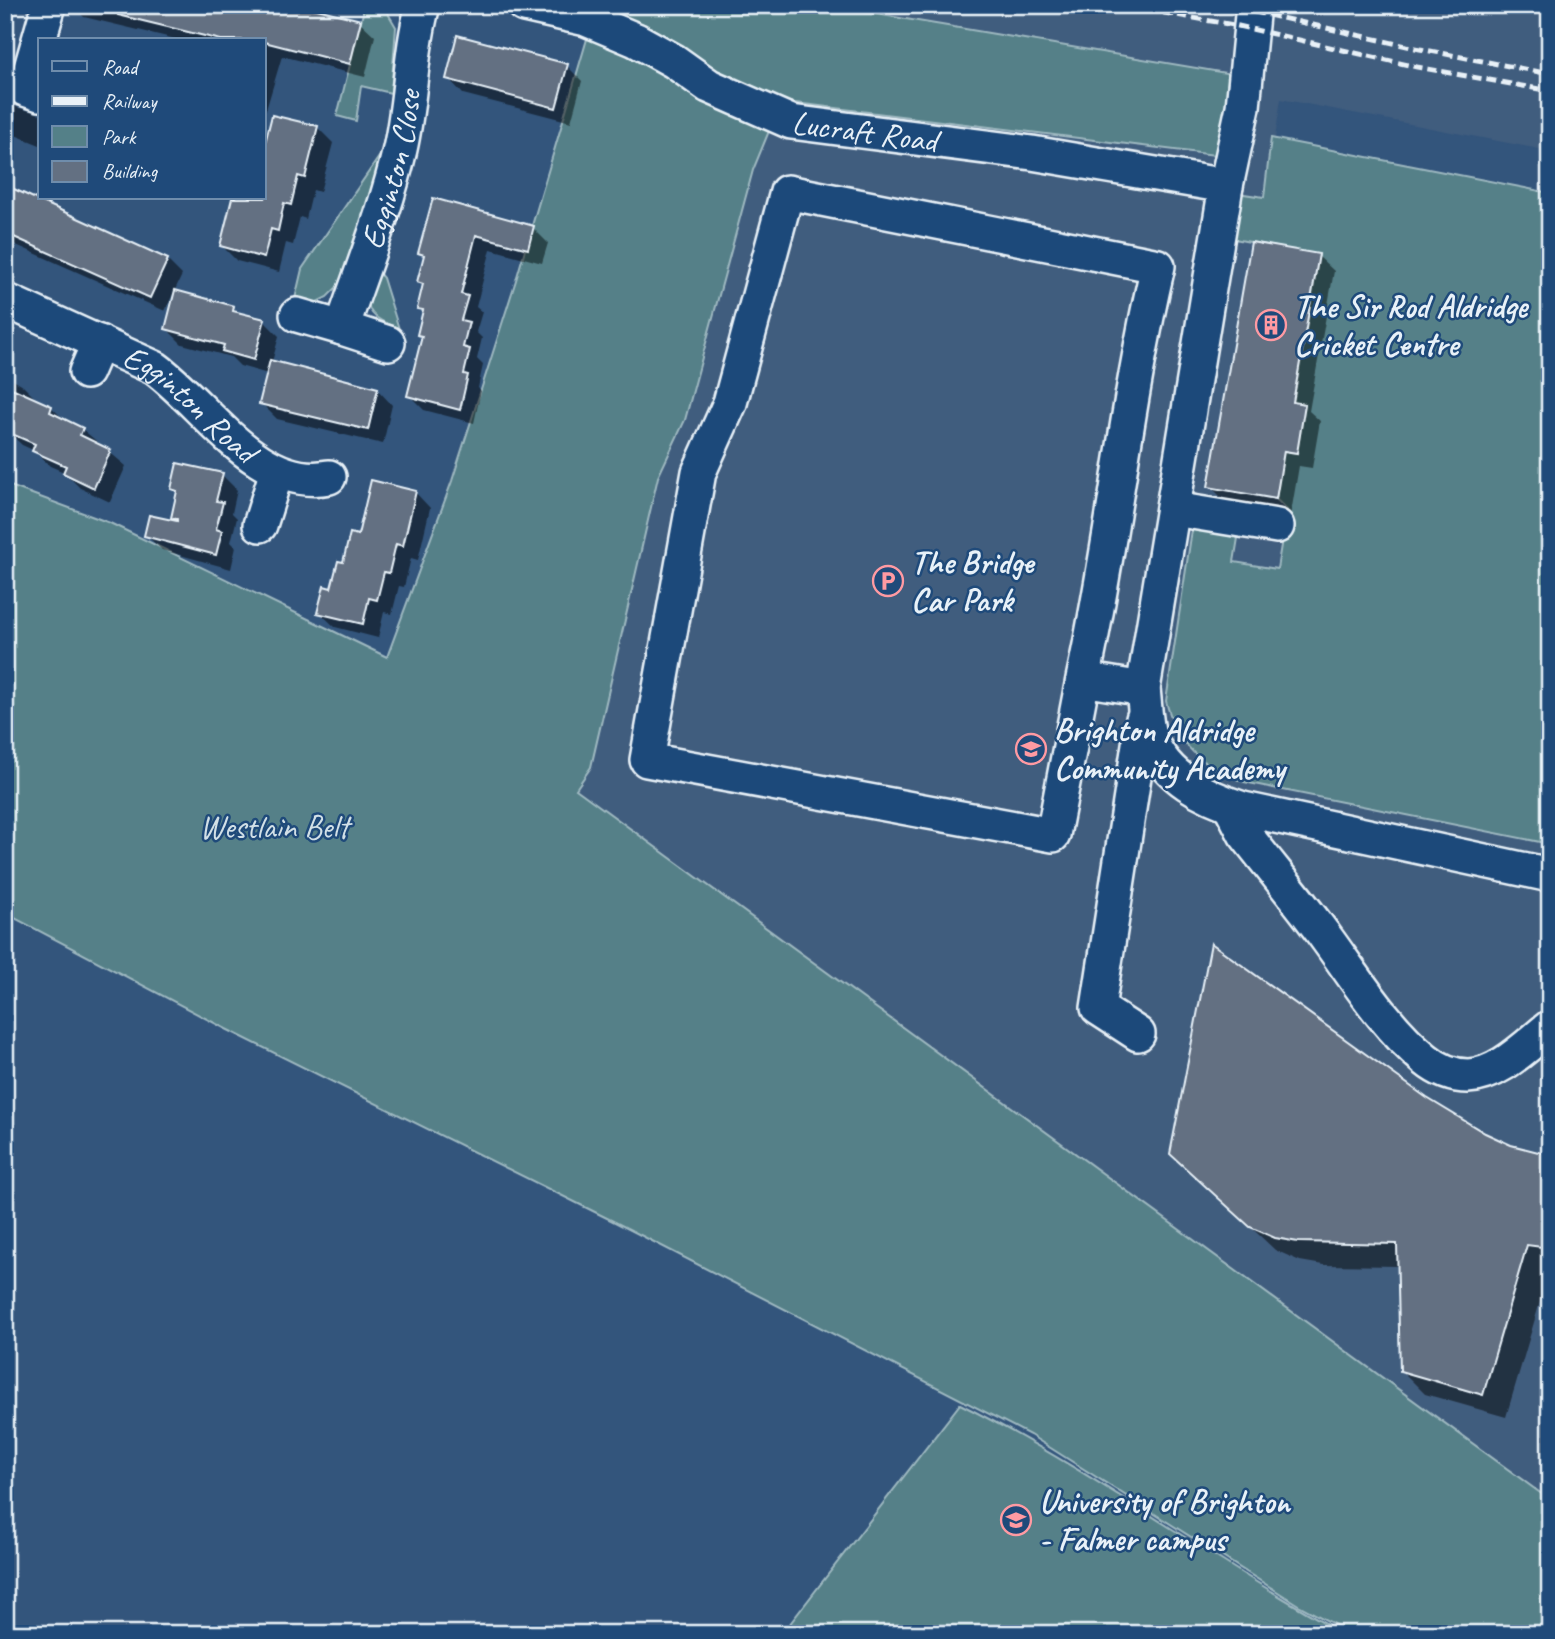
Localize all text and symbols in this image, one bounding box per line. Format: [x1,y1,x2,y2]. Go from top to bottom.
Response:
legend [38,38,266,200]
text: Road [102,54,141,80]
street label: Egginton Close [351,86,430,254]
text: Railway [102,88,158,114]
street label: Lucraft Road [790,101,944,162]
text: Park [102,124,137,150]
text: Building [102,158,159,184]
place label: The Sir Rod Aldridge Cricket Centre [1294,285,1530,365]
building icon: The Sir Rod Aldridge Cricket Centre [1254,308,1288,342]
street label: Egginton Road [117,335,269,476]
place label: The Bridge Car Park [911,541,1036,621]
parking icon: The Bridge Car Park [871,564,905,598]
place label: Brighton Aldridge Community Academy [1054,709,1288,789]
school or university icon: Brighton Aldridge Community Academy [1014,732,1048,766]
park label: Westlain Belt [199,806,353,848]
place label: University of Brighton - Falmer campus [1039,1480,1291,1560]
school or university icon: University of Brighton - Falmer campus [999,1503,1033,1537]

